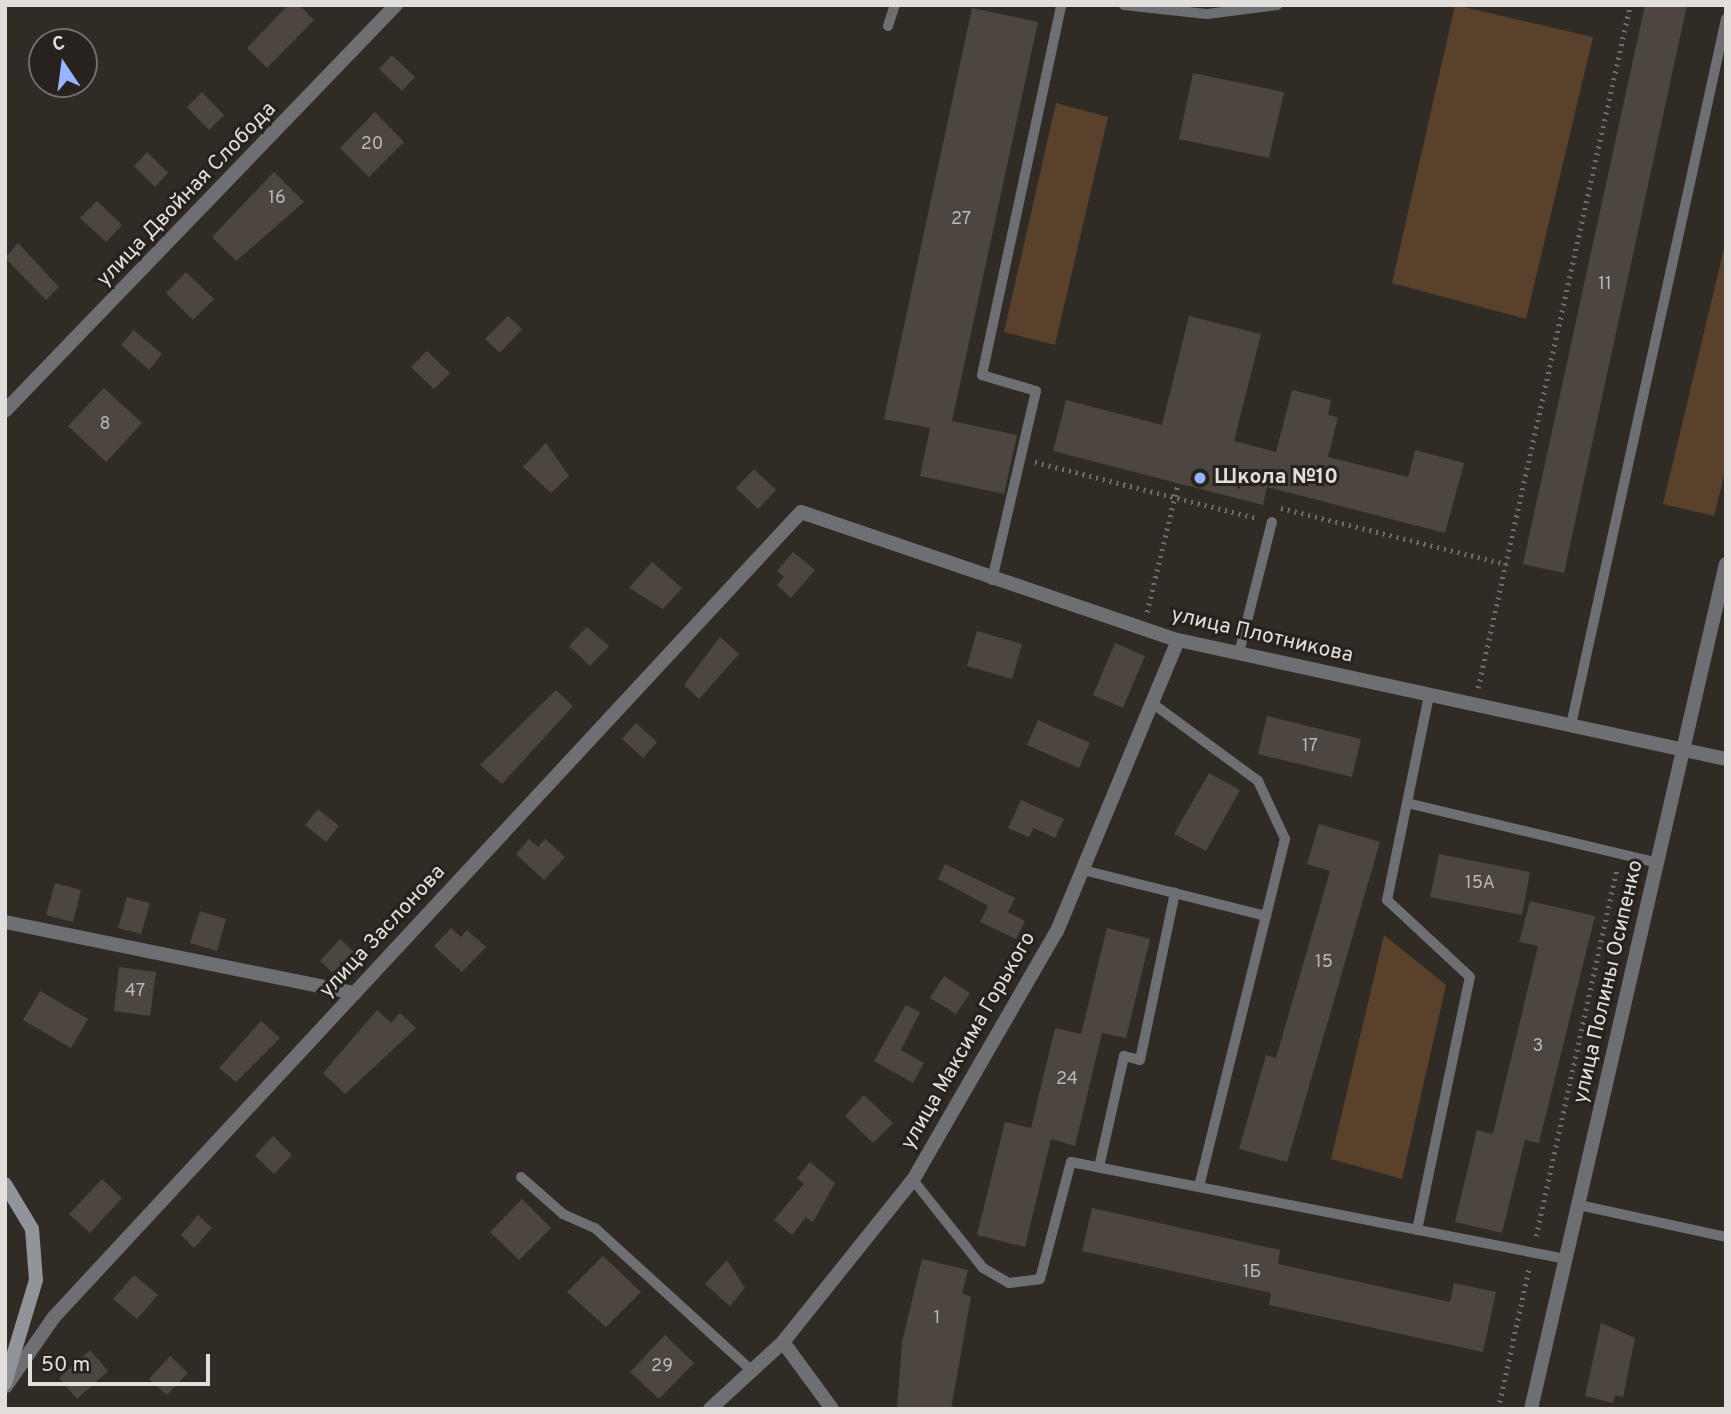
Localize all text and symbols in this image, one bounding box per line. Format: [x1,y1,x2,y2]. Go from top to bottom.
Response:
north arrow [28,28,98,98]
text: С [50,31,67,58]
street label: улица Двойная Слобода [92,97,282,293]
house number: 20 [361,134,383,156]
house number: 16 [268,188,286,210]
house number: 27 [951,209,971,231]
house number: 11 [1598,274,1612,296]
house number: 8 [100,414,110,436]
place label: Школа №10 [1214,465,1338,491]
marker: Школа №10 [1192,470,1208,486]
street label: улица Плотникова [1169,603,1355,669]
house number: 17 [1302,736,1318,758]
street label: улица Полины Осипенко [1569,858,1649,1106]
street label: улица Заслонова [315,860,451,1004]
house number: 15А [1465,873,1495,895]
street label: улица Максима Горького [896,928,1042,1154]
house number: 15 [1315,952,1333,974]
house number: 47 [125,981,145,1003]
house number: 3 [1533,1036,1543,1058]
house number: 24 [1056,1069,1078,1091]
house number: 1Б [1243,1262,1261,1284]
house number: 1 [934,1308,940,1330]
scale bar [32,1340,214,1384]
text: 50 m [41,1352,90,1379]
house number: 29 [651,1356,673,1378]

